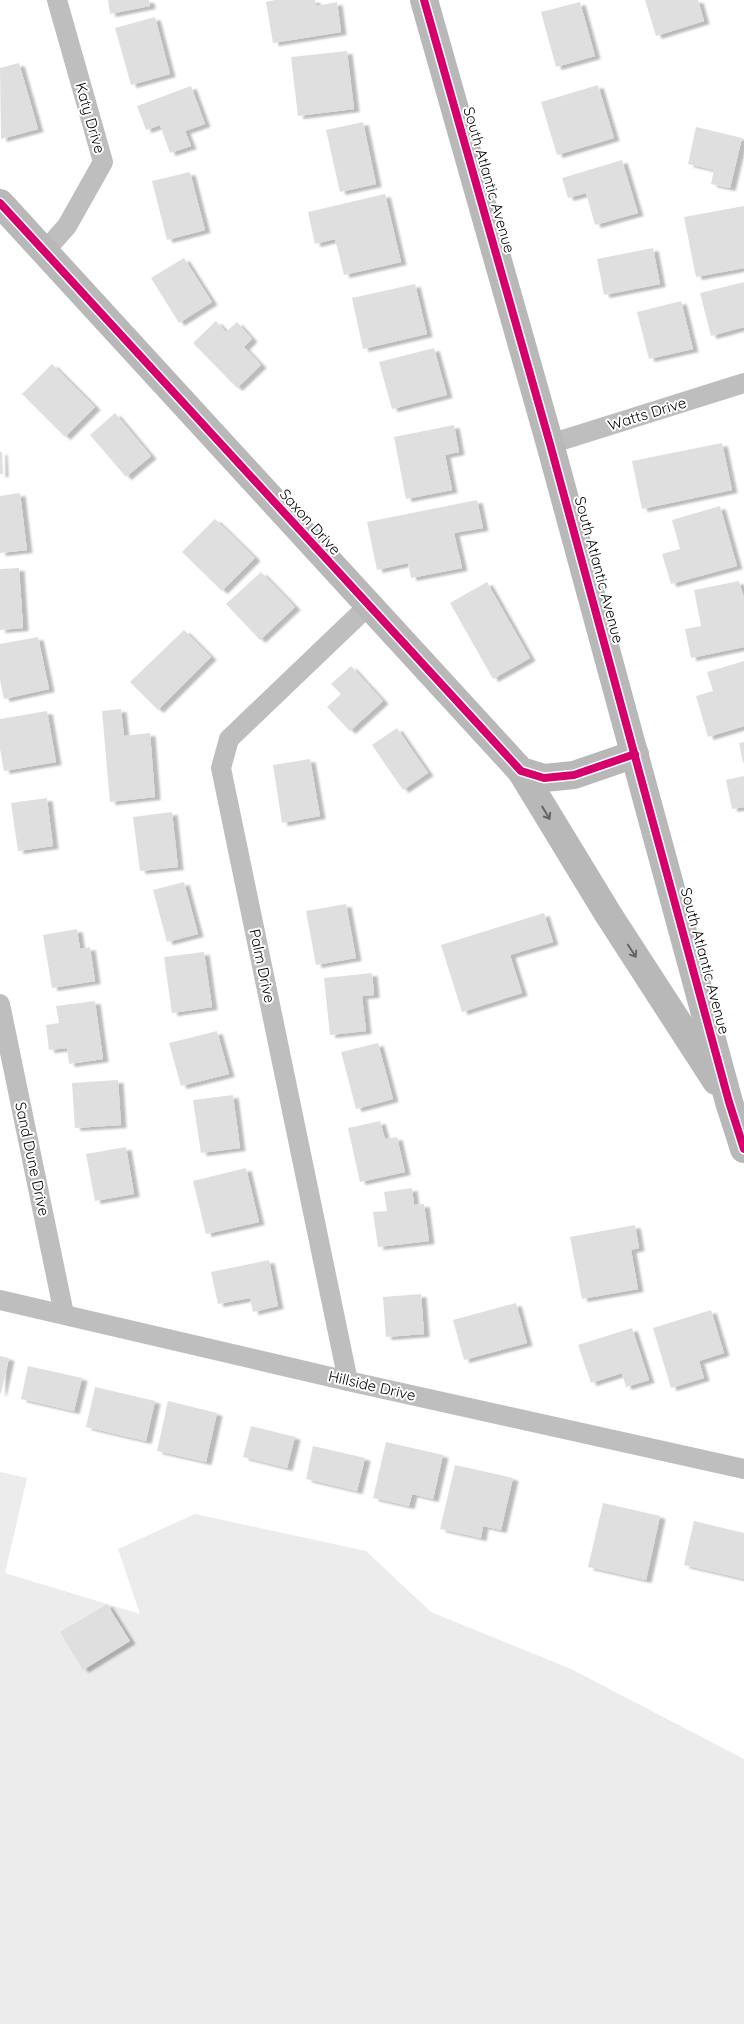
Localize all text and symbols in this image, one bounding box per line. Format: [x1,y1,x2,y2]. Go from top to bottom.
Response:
street label: Katy Drive [71,80,110,156]
street label: South Atlantic Avenue [460,105,519,255]
street label: Watts Drive [605,393,688,434]
street label: Saxon Drive [276,485,345,559]
street label: South Atlantic Avenue [571,494,628,645]
one-way arrow [542,805,552,819]
street label: South Atlantic Avenue [677,885,734,1036]
street label: Palm Drive [245,927,280,1005]
one-way arrow [626,944,637,958]
street label: Sand Dune Drive [11,1100,54,1218]
street label: Hillside Drive [327,1366,418,1405]

